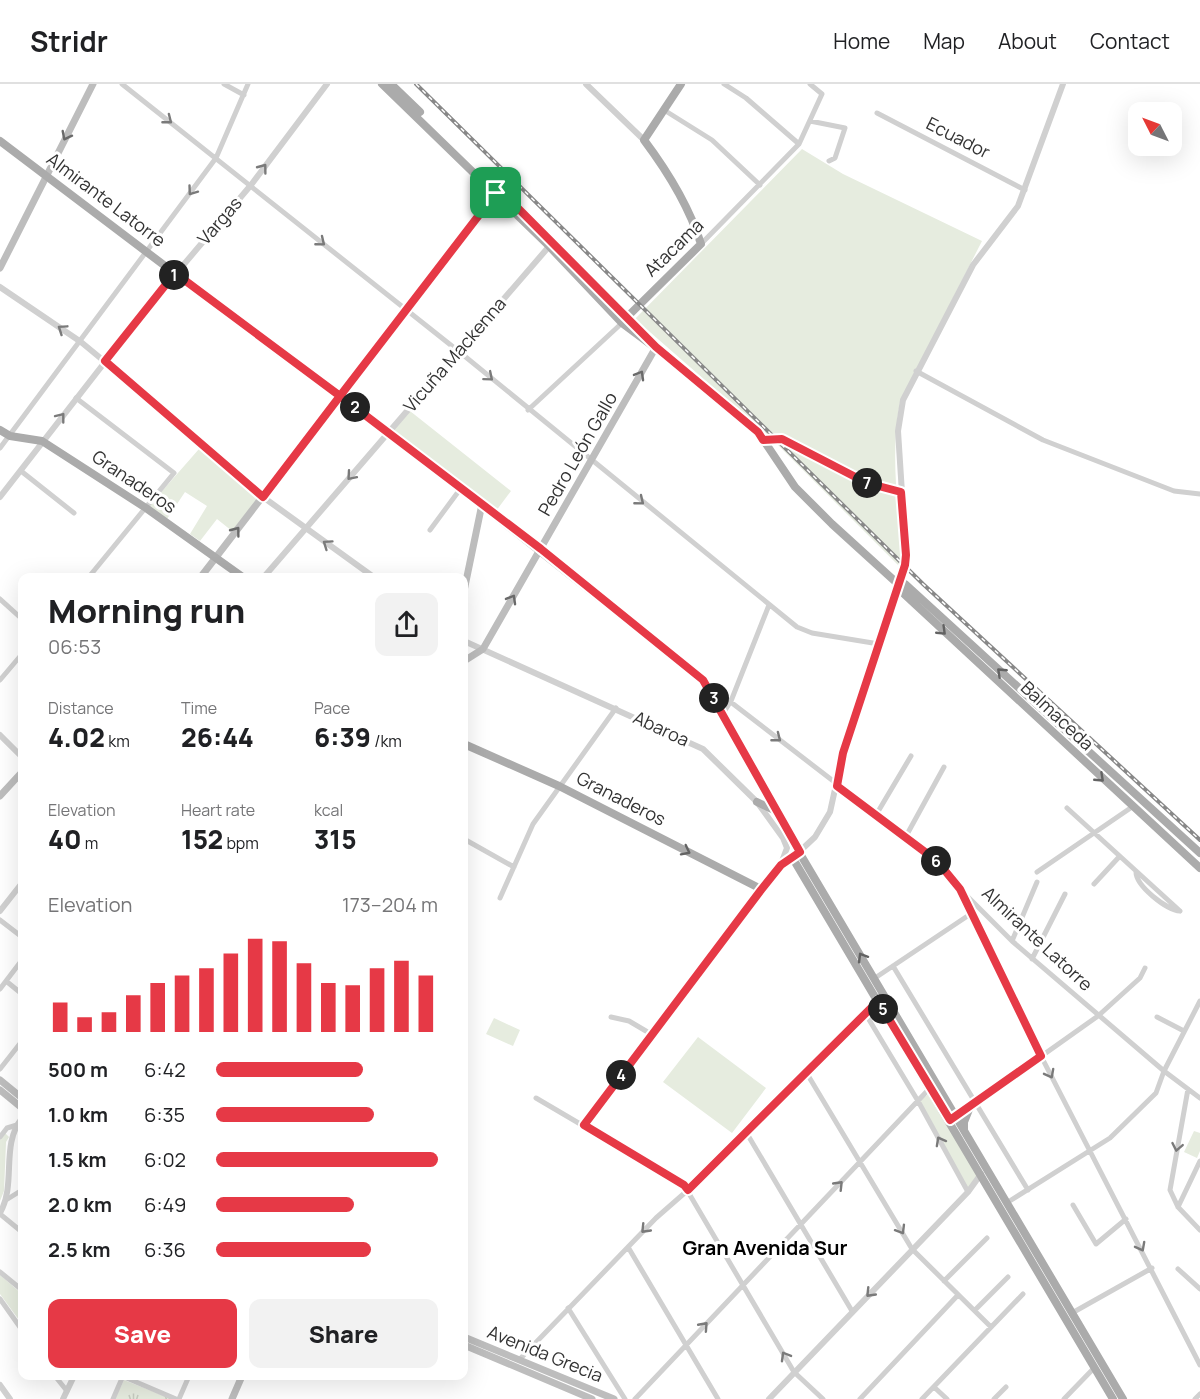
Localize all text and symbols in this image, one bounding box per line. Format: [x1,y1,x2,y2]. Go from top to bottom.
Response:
text: Stridr [30,22,108,60]
text: Home [833,27,890,55]
text: Map [923,27,965,55]
text: About [998,27,1057,55]
text: Contact [1090,27,1170,55]
north arrow [1128,102,1182,156]
map controls [1128,102,1182,156]
street label: Ecuador [922,111,995,164]
one-way arrow [162,113,173,124]
one-way arrow [62,130,73,140]
street label: Almirante Latorre [42,147,171,252]
one-way arrow [256,164,267,175]
pin [470,167,521,218]
icon: arrive [479,176,512,209]
one-way arrow [188,185,199,196]
street label: Vargas [192,191,247,249]
street label: Atacama [639,213,708,281]
one-way arrow [314,235,325,246]
pin: 1 [159,260,189,290]
text: 1 [170,264,178,286]
street label: Vicuña Mackenna [398,292,511,417]
one-way arrow [57,325,68,336]
one-way arrow [482,370,493,381]
one-way arrow [633,371,644,381]
street label: Pedro León Gallo [532,387,622,520]
pin: 2 [340,392,370,422]
text: 2 [350,396,360,418]
one-way arrow [54,413,65,424]
street label: Granaderos [88,444,181,518]
pin: 7 [852,468,882,498]
one-way arrow [347,469,358,480]
text: 7 [863,472,871,494]
one-way arrow [633,493,644,504]
one-way arrow [229,527,240,538]
one-way arrow [323,540,334,551]
text: Morning run [48,588,245,633]
button: share [375,593,438,656]
one-way arrow [505,595,516,605]
one-way arrow [935,623,946,634]
text: 06:53 [48,633,101,660]
one-way arrow [998,668,1008,679]
street label: Balmaceda [1016,675,1099,755]
pin: 3 [699,683,729,713]
text: 3 [709,687,719,709]
text: Distance [48,697,114,719]
text: Time [181,697,217,719]
text: Pace [314,697,350,719]
street label: Abaroa [630,705,693,751]
text: 4.02 [48,719,105,755]
text: 26:44 [181,719,254,755]
text: 6:39 [314,719,371,755]
text: km [105,730,130,752]
text: /km [371,730,402,752]
one-way arrow [770,730,781,741]
street label: Granaderos [573,765,670,831]
one-way arrow [1093,771,1104,782]
text: Elevation [48,799,116,821]
text: Heart rate [181,799,255,821]
text: kcal [314,799,343,821]
text: 40 [48,821,82,857]
text: 152 [181,821,223,857]
text: 315 [314,821,356,857]
text: m [82,832,98,854]
text: bpm [223,832,259,854]
one-way arrow [679,844,690,855]
pin: 6 [921,846,951,876]
text: 6 [931,850,941,872]
street label: Almirante Latorre [977,881,1098,996]
text: Elevation [48,891,132,918]
text: 173–204 m [342,891,438,918]
one-way arrow [858,953,870,963]
pin: 5 [868,994,898,1024]
text: 5 [878,998,888,1020]
text: 500 m [48,1056,108,1083]
text: 6:42 [144,1056,186,1083]
pin: 4 [606,1060,636,1090]
text: 4 [616,1064,626,1086]
one-way arrow [1043,1068,1054,1078]
text: 1.0 km [48,1101,108,1128]
text: 6:35 [144,1101,185,1128]
one-way arrow [936,1137,947,1147]
one-way arrow [1171,1142,1184,1152]
text: 1.5 km [48,1146,107,1173]
text: 6:02 [144,1146,186,1173]
one-way arrow [831,1181,842,1192]
text: 2.0 km [48,1191,112,1218]
text: 6:49 [144,1191,186,1218]
one-way arrow [641,1223,652,1233]
one-way arrow [893,1224,905,1234]
district label: Gran Avenida Sur [682,1234,848,1261]
text: 2.5 km [48,1236,110,1263]
text: 6:36 [144,1236,186,1263]
one-way arrow [1133,1240,1145,1251]
one-way arrow [866,1286,877,1297]
button: Save [48,1299,237,1368]
button: Share [249,1299,438,1368]
street label: Avenida Grecia [484,1319,607,1387]
one-way arrow [697,1322,708,1333]
one-way arrow [780,1352,792,1362]

